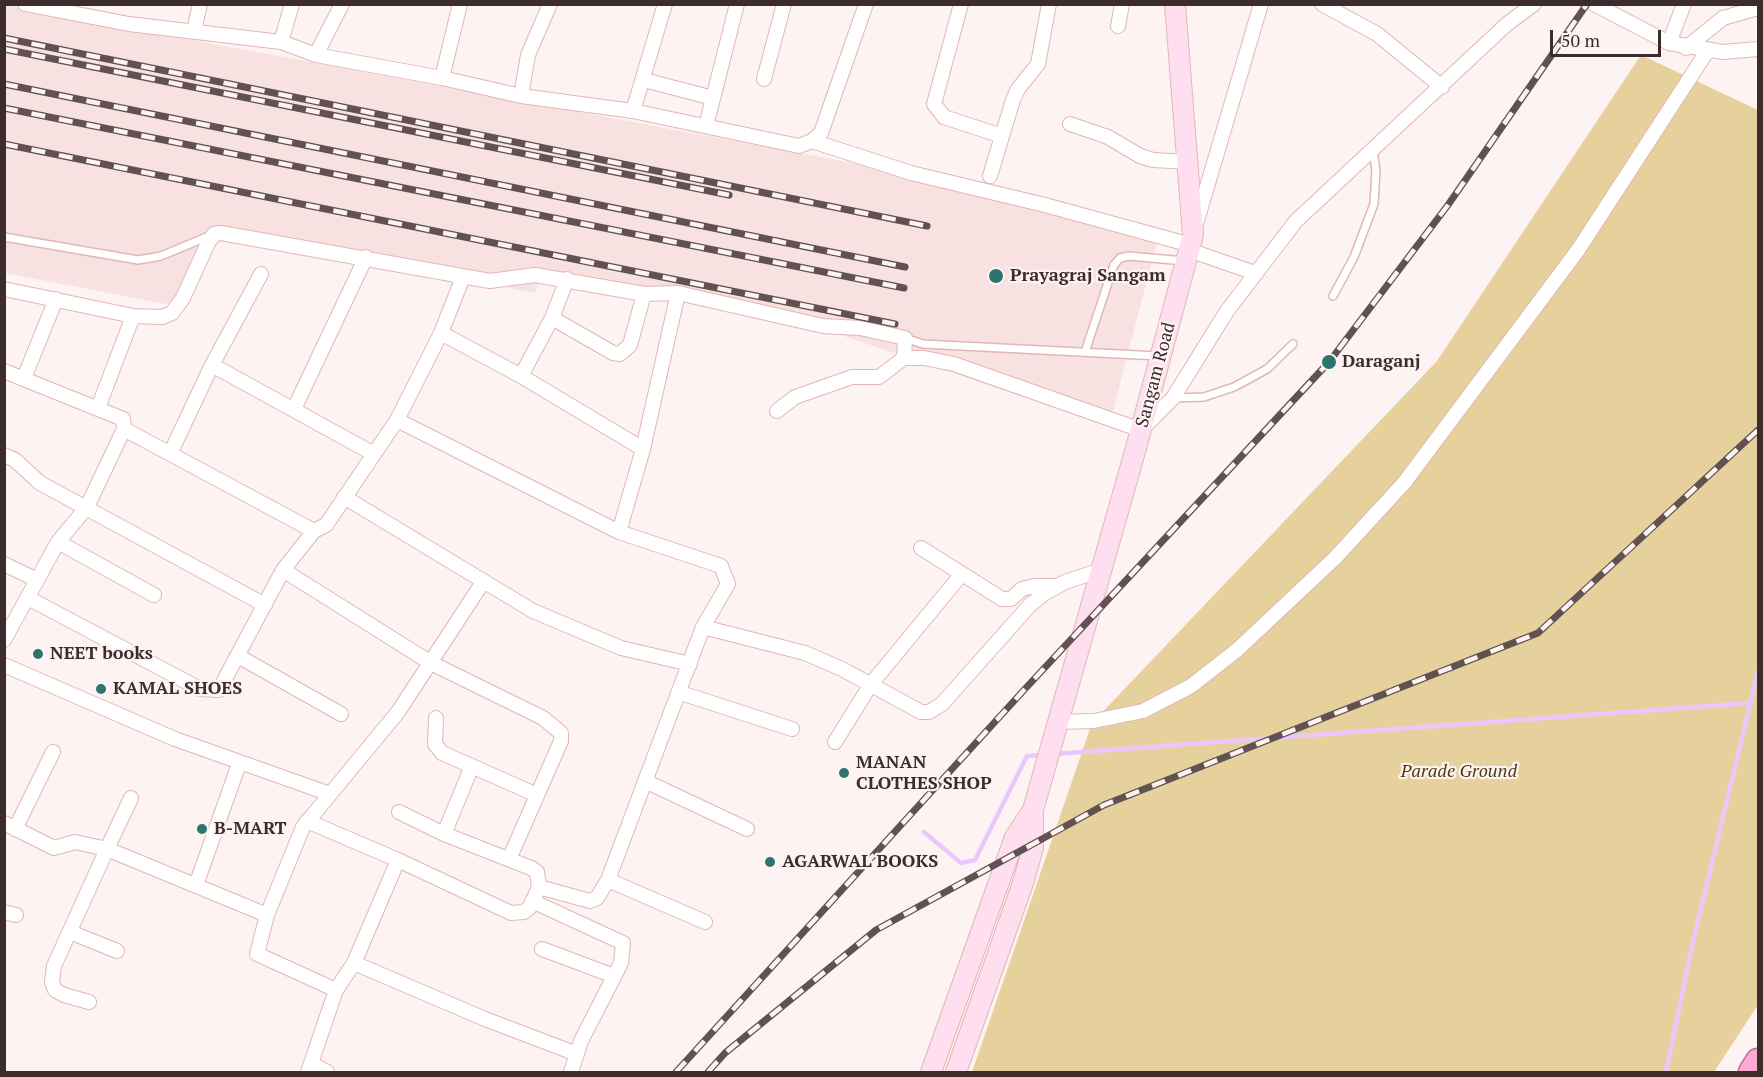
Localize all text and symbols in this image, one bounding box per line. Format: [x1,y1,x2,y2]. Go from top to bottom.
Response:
scale bar [1553,18,1664,56]
text: 50 m [1561,28,1600,52]
place label: Prayagraj Sangam [1010,265,1166,287]
marker: Prayagraj Sangam [987,267,1005,285]
street label: Sangam Road [1132,320,1180,430]
place label: Daraganj [1342,351,1421,373]
marker: Daraganj [1320,353,1338,371]
place label: NEET books [50,643,153,665]
marker: NEET books [31,647,45,661]
place label: KAMAL SHOES [113,678,242,700]
marker: KAMAL SHOES [94,682,108,696]
place label: MANAN CLOTHES SHOP [856,752,992,795]
park label: Parade Ground [1401,761,1517,783]
marker: MANAN CLOTHES SHOP [837,766,851,780]
place label: B-MART [214,818,286,840]
marker: B-MART [195,822,209,836]
place label: AGARWAL BOOKS [782,851,938,873]
marker: AGARWAL BOOKS [763,855,777,869]

